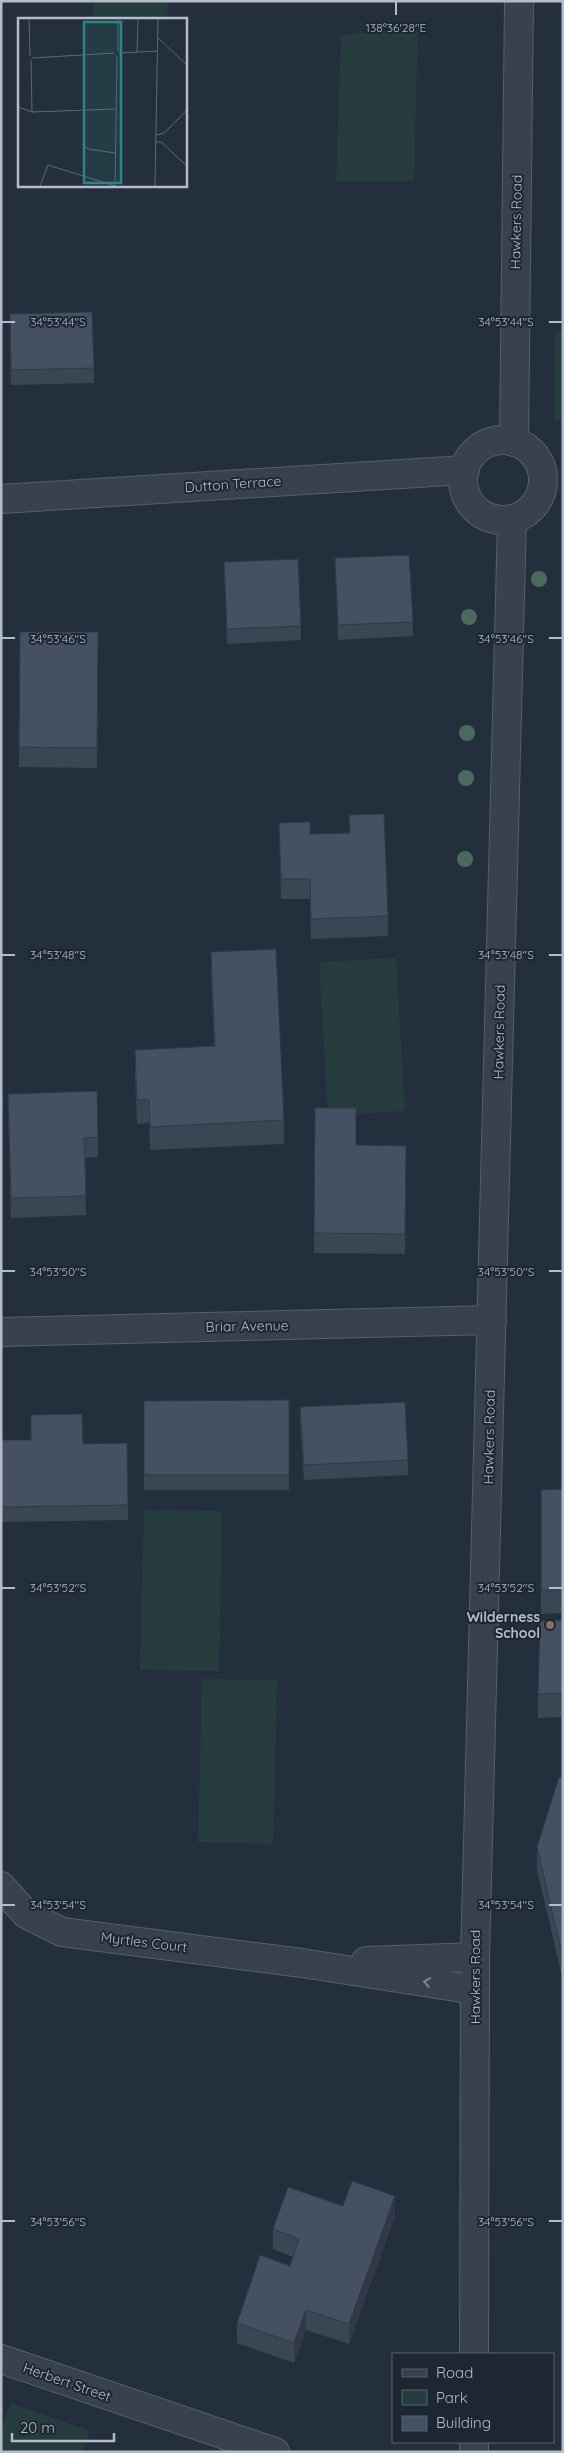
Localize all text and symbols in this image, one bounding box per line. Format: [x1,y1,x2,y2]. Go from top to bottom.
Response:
inset map [18,18,186,186]
text: 138°36'28"E [366,20,427,35]
street label: Hawkers Road [506,175,526,269]
text: 34°53'44"S [30,314,86,329]
text: 34°53'44"S [478,314,534,329]
street label: Dutton Terrace [184,472,282,496]
text: 34°53'46"S [30,631,86,646]
text: 34°53'46"S [478,631,534,646]
text: 34°53'48"S [30,947,86,962]
text: 34°53'48"S [478,947,534,962]
street label: Hawkers Road [489,985,509,1079]
text: 34°53'50"S [30,1264,87,1279]
text: 34°53'50"S [478,1264,535,1279]
street label: Briar Avenue [205,1316,289,1336]
street label: Hawkers Road [479,1390,499,1484]
text: 34°53'52"S [30,1580,86,1595]
text: 34°53'52"S [478,1580,534,1595]
place label: Wilderness School [467,1608,540,1642]
marker: Wilderness School [544,1619,556,1631]
text: 34°53'54"S [30,1897,86,1912]
text: 34°53'54"S [478,1897,534,1912]
street label: Myrtles Court [100,1928,188,1956]
street label: Hawkers Road [466,1930,484,2024]
one-way arrow [423,1978,432,1988]
text: 34°53'56"S [30,2214,86,2229]
text: 34°53'56"S [478,2214,534,2229]
legend [392,2353,554,2443]
street label: Herbert Street [21,2359,114,2406]
text: Road [436,2363,473,2382]
text: Park [436,2388,468,2407]
scale bar [12,2410,115,2442]
text: Building [436,2413,491,2432]
text: 20 m [20,2418,55,2437]

